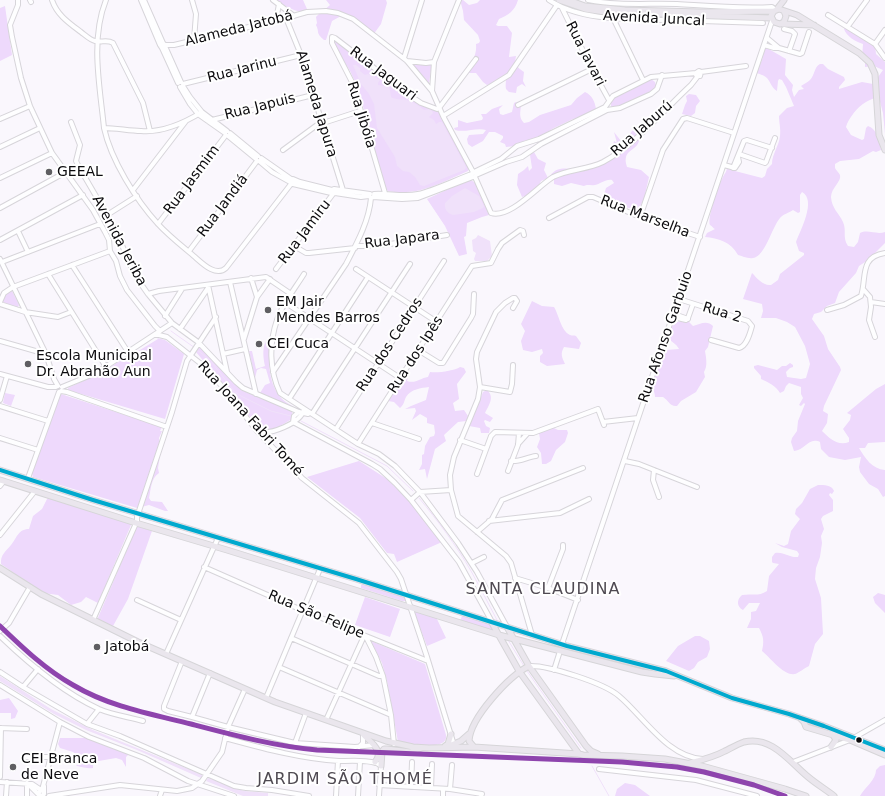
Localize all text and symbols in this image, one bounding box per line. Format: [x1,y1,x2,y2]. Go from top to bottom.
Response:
street label: Alameda Jatobá [183,7,295,51]
street label: Avenida Juncal [602,8,706,30]
street label: Rua Javari [562,19,608,89]
street label: Rua Jaguari [346,43,420,105]
street label: Alameda Japura [292,48,340,160]
street label: Rua Jarinu [205,53,279,87]
street label: Rua Jibóia [343,80,379,150]
street label: Rua Japuis [223,90,297,124]
street label: Rua Jaburú [608,98,676,160]
street label: Rua Jasmim [161,142,223,218]
place label: GEEAL [57,164,103,180]
marker: GEEAL [44,167,54,177]
street label: Rua Jandiá [194,171,252,241]
street label: Rua Marselha [598,192,692,242]
street label: Avenida Jeriba [88,193,150,289]
street label: Rua Jamiru [275,197,335,267]
street label: Rua Japara [364,227,440,253]
street label: Rua Afonso Garbuio [636,269,696,405]
place label: EM Jair Mendes Barros [276,294,380,326]
street label: Rua dos Cedros [353,295,427,395]
street label: Rua 2 [700,299,744,327]
marker: EM Jair Mendes Barros [263,305,273,315]
street label: Rua dos Ipês [385,313,447,397]
place label: CEI Cuca [267,336,329,352]
marker: CEI Cuca [254,339,264,349]
place label: Escola Municipal Dr. Abrahão Aun [36,348,152,380]
street label: Rua Joana Fabri Tomé [194,358,306,480]
marker: Escola Municipal Dr. Abrahão Aun [23,359,33,369]
district label: SANTA CLAUDINA [466,580,620,600]
street label: Rua São Felipe [265,587,367,643]
place label: Jatobá [105,639,149,655]
marker: Jatobá [92,642,102,652]
unlabelled marker [854,735,864,745]
place label: CEI Branca de Neve [21,751,97,784]
marker: CEI Branca de Neve [8,762,18,772]
district label: JARDIM SÃO THOMÉ [257,770,433,790]

